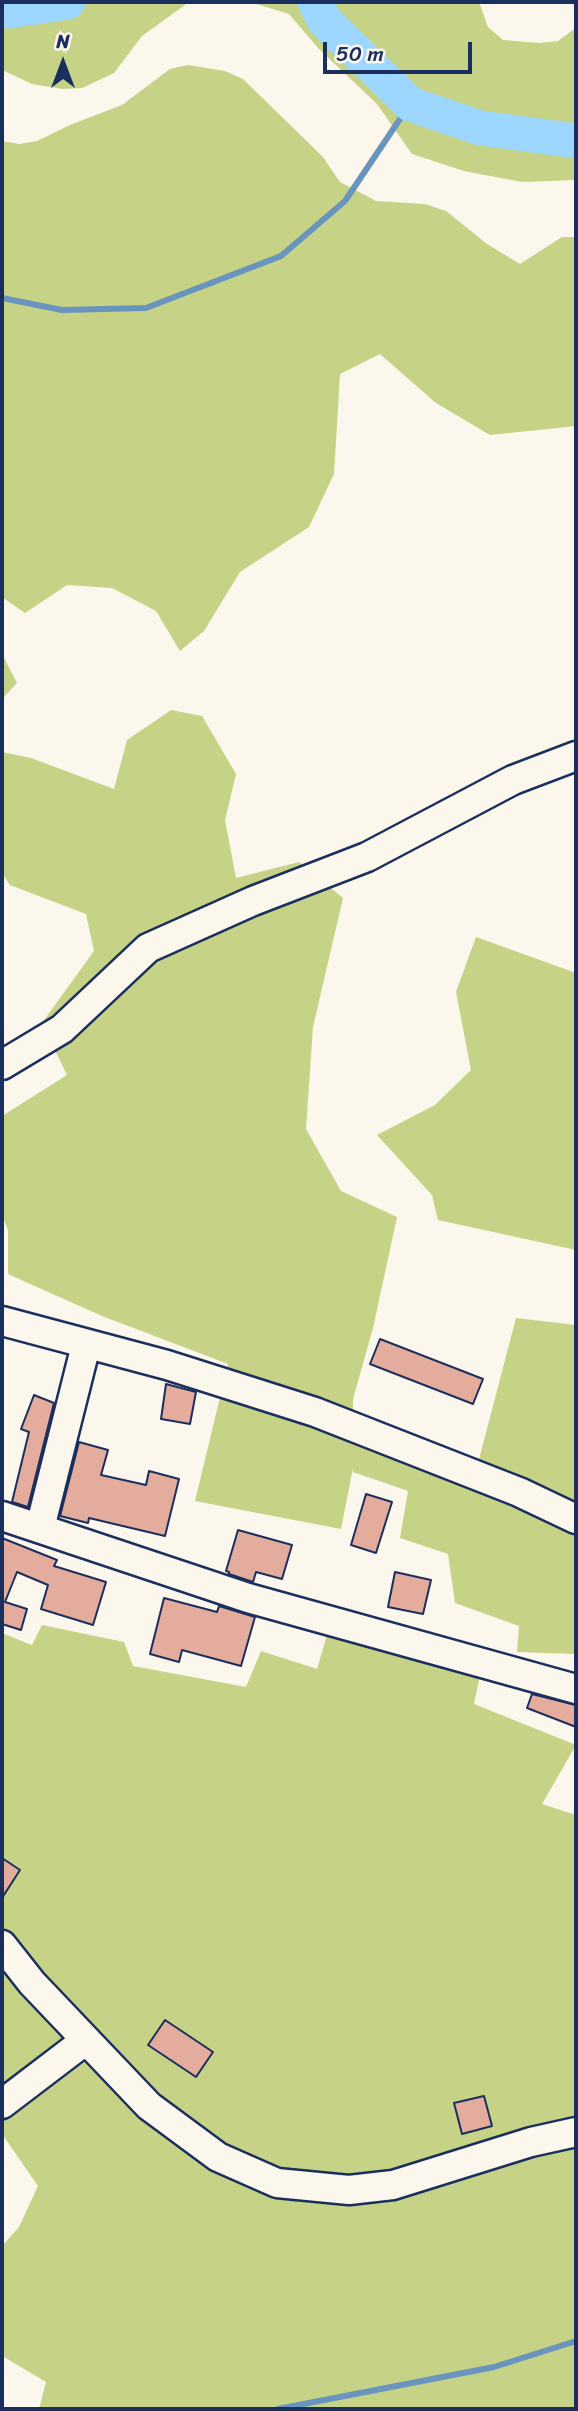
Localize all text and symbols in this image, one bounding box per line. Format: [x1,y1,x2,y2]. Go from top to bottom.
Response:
text: N [56,25,70,58]
north arrow [28,28,98,98]
scale bar [326,28,475,72]
text: 50 m [336,35,384,73]

